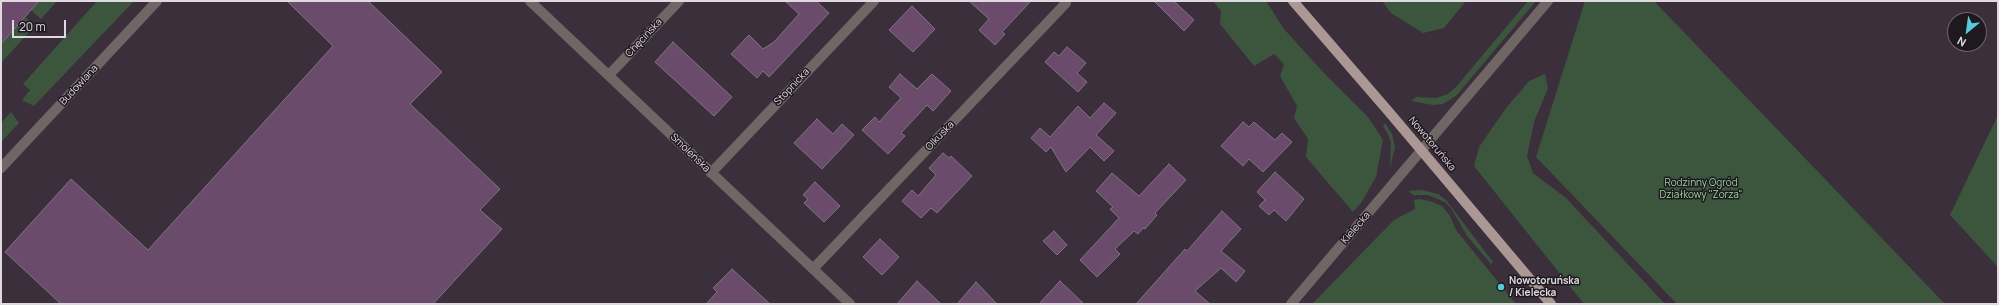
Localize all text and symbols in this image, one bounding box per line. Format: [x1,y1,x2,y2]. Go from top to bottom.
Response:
scale bar [14,12,68,38]
north arrow [1947,12,1987,52]
street label: Chęcińska [623,16,665,60]
text: 20 m [19,18,46,35]
text: N [1954,34,1969,51]
street label: Budowlana [57,62,101,108]
street label: Stopnicka [772,66,812,108]
street label: Nowotoruńska [1406,115,1458,173]
street label: Olkuska [923,119,957,153]
street label: Smoleńska [668,131,712,175]
park label: Rodzinny Ogród Działkowy "Zorza" [1660,177,1742,200]
street label: Kielecka [1339,210,1373,246]
place label: Nowotoruńska / Kielecka [1509,275,1579,298]
marker: Nowotoruńska / Kielecka [1496,282,1506,292]

